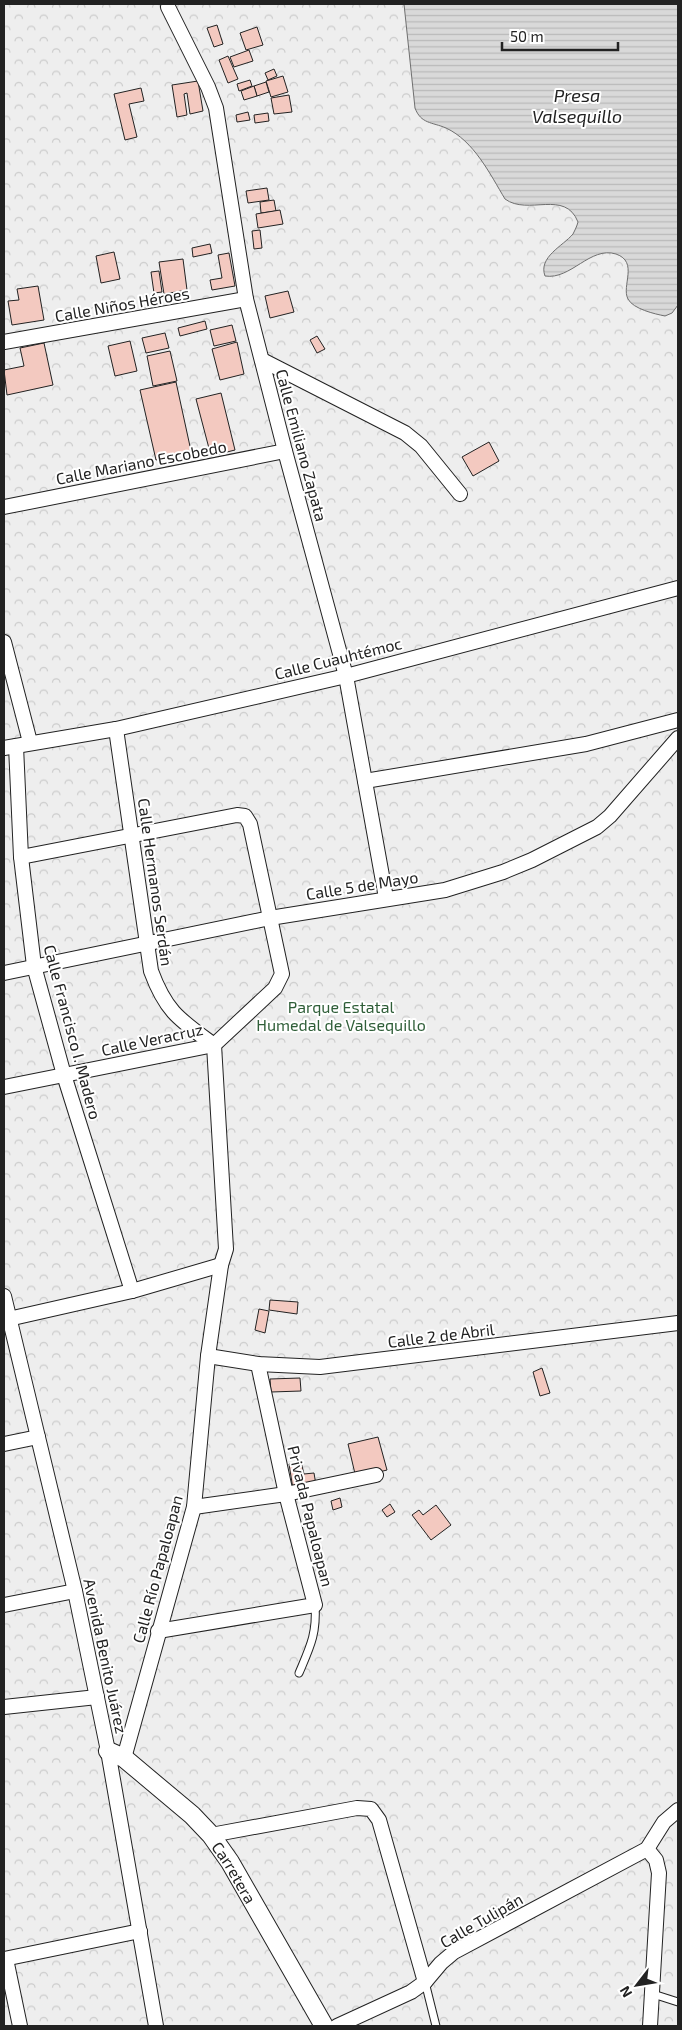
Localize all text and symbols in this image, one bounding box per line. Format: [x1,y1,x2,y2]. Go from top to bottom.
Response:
scale bar [502,20,618,52]
text: 50 m [510,27,544,45]
water label: Presa Valsequillo [532,84,622,127]
street label: Calle Niños Héroes [53,283,191,325]
street label: Calle Emiliano Zapata [273,367,331,523]
street label: Calle Mariano Escobedo [54,436,228,488]
street label: Calle Cuauhtémoc [272,633,404,683]
street label: Calle Hermanos Serdán [135,797,177,967]
street label: Calle 5 de Mayo [305,867,419,903]
street label: Calle Francisco I. Madero [41,943,105,1121]
park label: Parque Estatal Humedal de Valsequillo [256,997,426,1034]
street label: Calle Veracruz [99,1019,205,1059]
street label: Calle 2 de Abril [387,1319,496,1351]
street label: Privada Papaloapan [284,1443,338,1589]
street label: Calle Río Papaloapan [128,1493,186,1645]
street label: Avenida Benito Juárez [80,1577,132,1735]
street label: Carretera [209,1837,261,1906]
street label: Calle Tulipán [436,1889,526,1951]
north arrow [612,1960,662,2010]
text: N [616,1983,635,2001]

